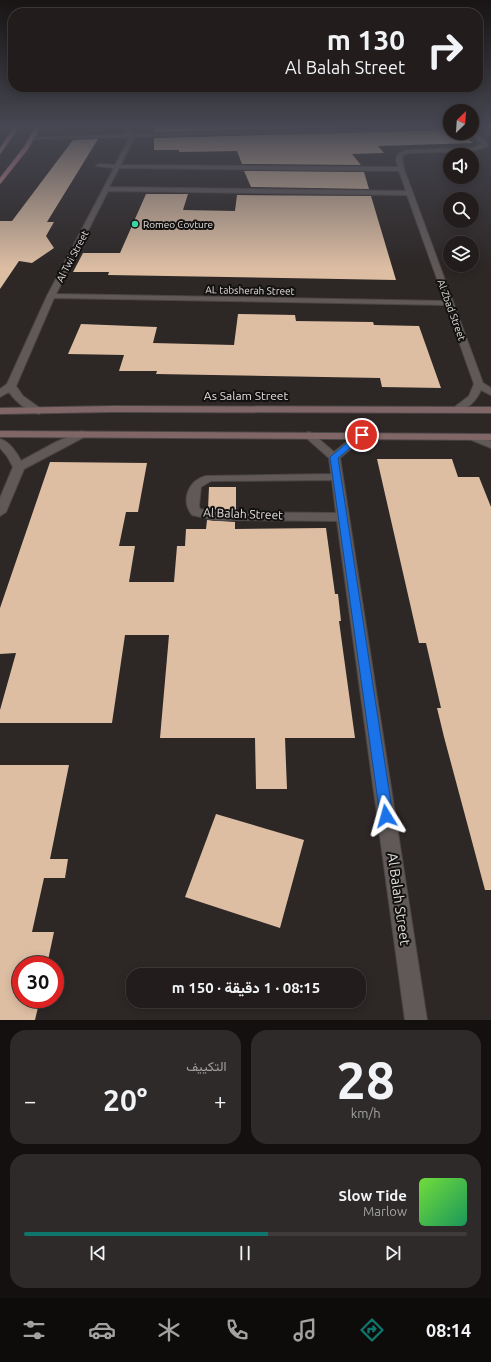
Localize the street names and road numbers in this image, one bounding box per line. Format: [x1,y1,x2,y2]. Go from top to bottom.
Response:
street label: Al Twi Street [54,229,91,284]
street label: Al Zbad Street [435,278,468,342]
street label: AL tabsherah Street [205,284,295,297]
street label: As Salam Street [204,389,288,402]
street label: Al Balah Street [203,506,283,521]
street label: Al Balah Street [385,852,413,947]

